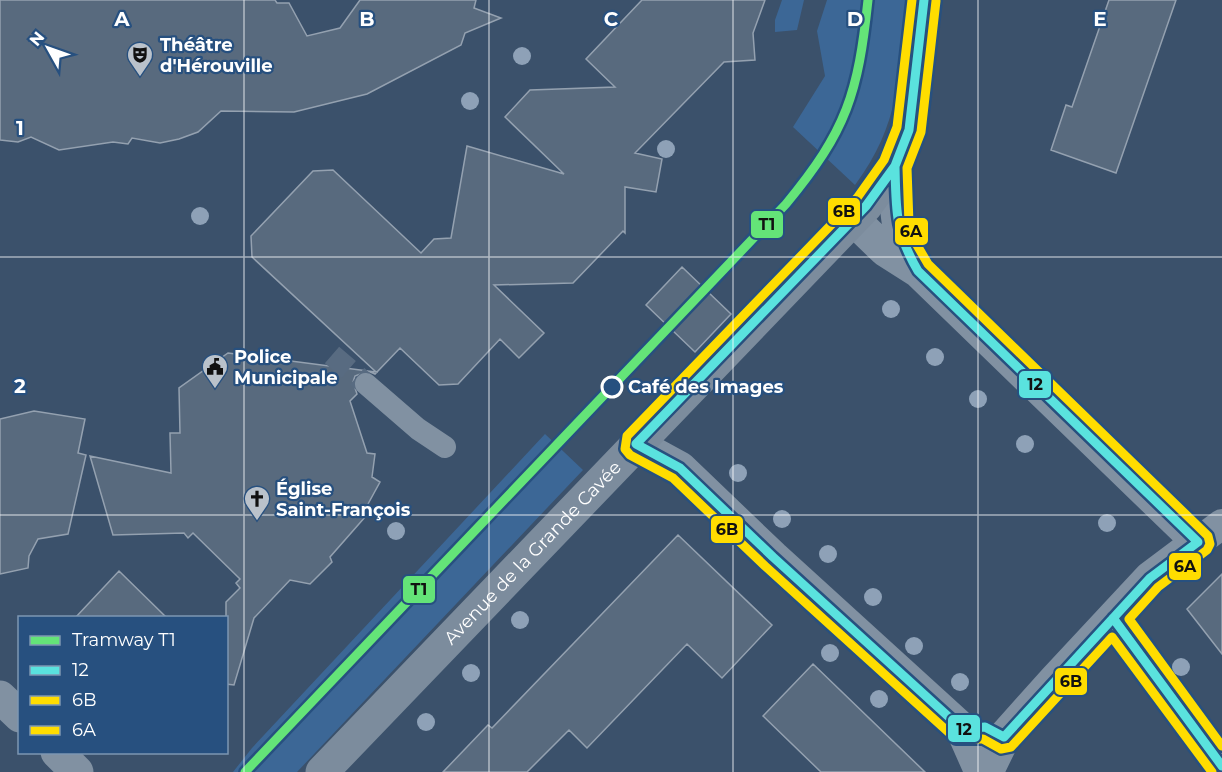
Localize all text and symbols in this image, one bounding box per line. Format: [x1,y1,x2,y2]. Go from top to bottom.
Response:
text: A [113,7,130,31]
text: B [359,7,375,31]
text: C [604,7,619,31]
text: D [847,7,863,31]
text: E [1093,7,1107,31]
north arrow [18,18,78,78]
text: N [25,28,48,50]
place label: Théâtre d'Hérouville [160,34,273,77]
theatre icon: Théâtre d'Hérouville [125,40,155,78]
text: 1 [16,116,24,140]
line badge: 6B [827,197,861,226]
text: 6B [833,202,855,221]
line badge: T1 [750,210,784,239]
text: T1 [759,215,775,234]
line badge: 6A [894,217,929,246]
text: 6A [900,222,923,241]
place label: Police Municipale [234,346,338,389]
public building icon: Police Municipale [200,352,230,390]
line badge: 12 [1018,370,1052,399]
text: 2 [14,374,26,398]
text: 12 [1027,375,1043,394]
marker: Café des Images [601,376,623,398]
place label: Café des Images [628,376,784,398]
street label: Avenue de la Grande Cavée [439,456,626,649]
place label: Église Saint-François [276,478,411,521]
church icon: Église Saint-François [242,484,272,522]
line badge: 6B [710,515,744,544]
text: 6B [716,520,738,539]
line badge: 6A [1168,552,1202,581]
text: 6A [1174,557,1197,576]
line badge: T1 [402,575,436,604]
text: T1 [411,580,427,599]
legend [18,616,228,754]
text: Tramway T1 [72,629,176,651]
text: 12 [72,659,89,681]
line badge: 6B [1054,667,1088,696]
text: 6B [1060,672,1082,691]
text: 6B [72,689,97,711]
line badge: 12 [947,714,981,743]
text: 6A [72,719,96,741]
text: 12 [956,720,972,739]

